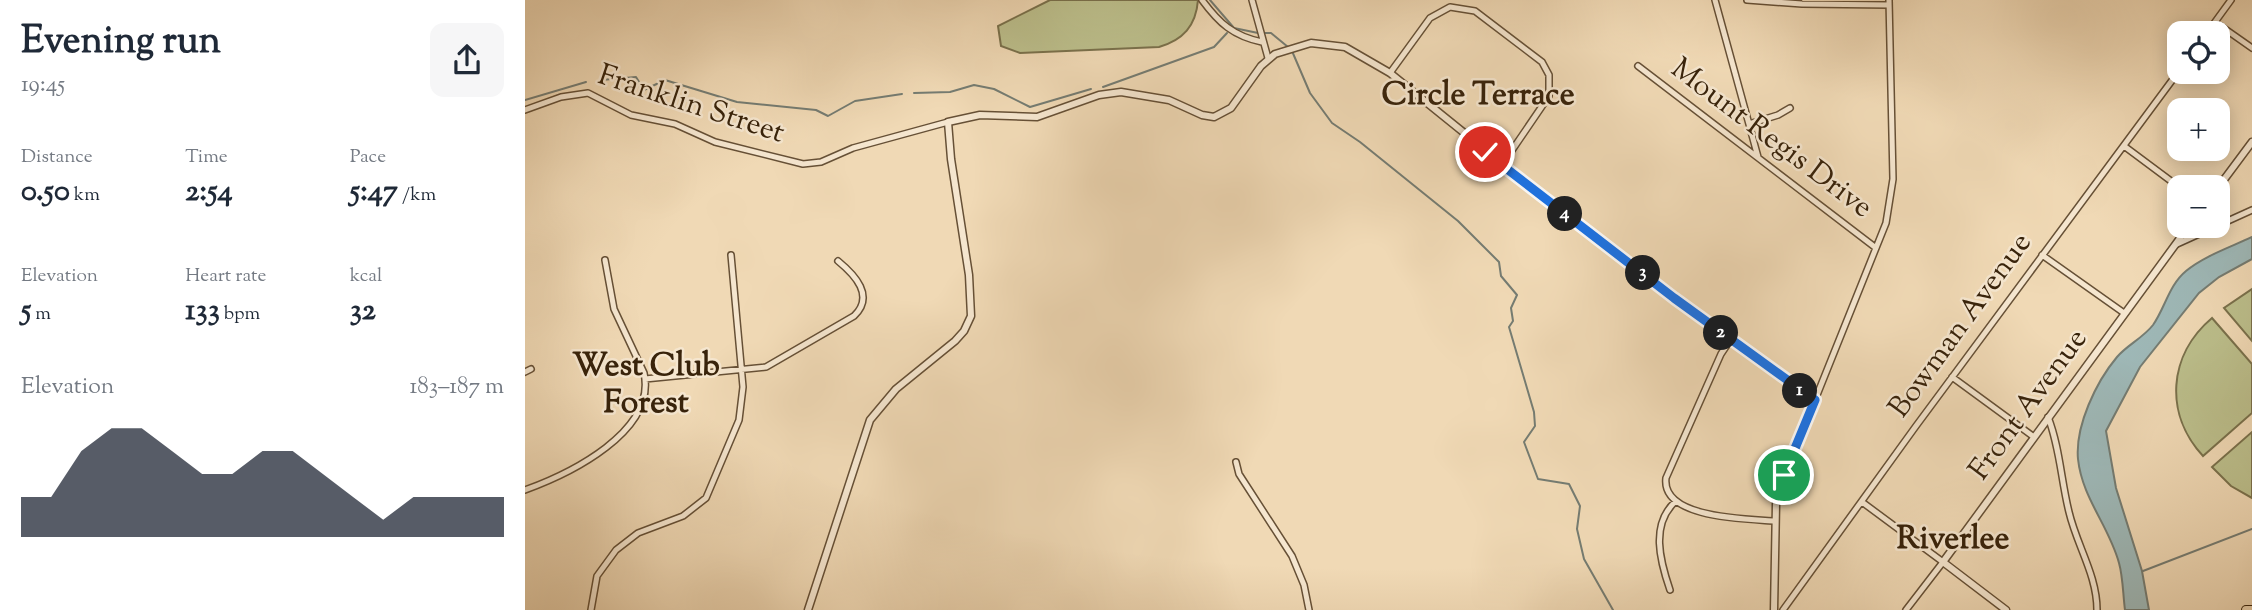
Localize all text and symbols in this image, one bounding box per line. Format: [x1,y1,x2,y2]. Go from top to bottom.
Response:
text: Evening run [21,16,221,70]
map controls [2167,21,2230,238]
button: locate [2167,21,2230,84]
button: share [430,23,504,97]
street label: Mount Regis Drive [1661,49,1881,229]
street label: Franklin Street [592,55,790,155]
text: 19:45 [21,69,65,102]
district label: Circle Terrace [1381,73,1575,119]
button: + [2167,98,2230,161]
pin [1455,122,1515,182]
icon: check [1466,133,1504,171]
text: Distance [21,144,93,171]
text: Time [185,144,228,171]
text: Pace [350,144,386,171]
text: 0.50 [21,171,70,214]
text: 2:54 [185,171,233,214]
text: 5:47 [350,171,398,214]
button: − [2167,175,2230,238]
text: km [70,182,100,209]
text: /km [398,182,436,209]
pin: 4 [1548,196,1583,232]
text: 4 [1560,200,1569,227]
street label: Bowman Avenue [1879,224,2043,428]
pin: 3 [1625,256,1661,290]
text: 3 [1639,259,1646,286]
text: Elevation [21,263,98,290]
text: Heart rate [185,263,266,290]
text: kcal [350,263,382,290]
text: 5 [21,290,31,333]
text: 133 [185,290,220,333]
text: 32 [350,290,376,333]
text: m [31,301,51,328]
text: bpm [220,301,260,328]
pin: 2 [1703,316,1739,350]
text: 2 [1716,319,1725,346]
street label: Front Avenue [1959,320,2099,490]
district label: West Club Forest [572,344,720,427]
text: Elevation [21,371,114,404]
text: 183–187 m [410,371,504,404]
pin: 1 [1783,374,1817,408]
text: 1 [1796,377,1803,404]
pin [1754,445,1814,505]
icon: arrive [1765,456,1803,494]
district label: Riverlee [1897,517,2010,563]

